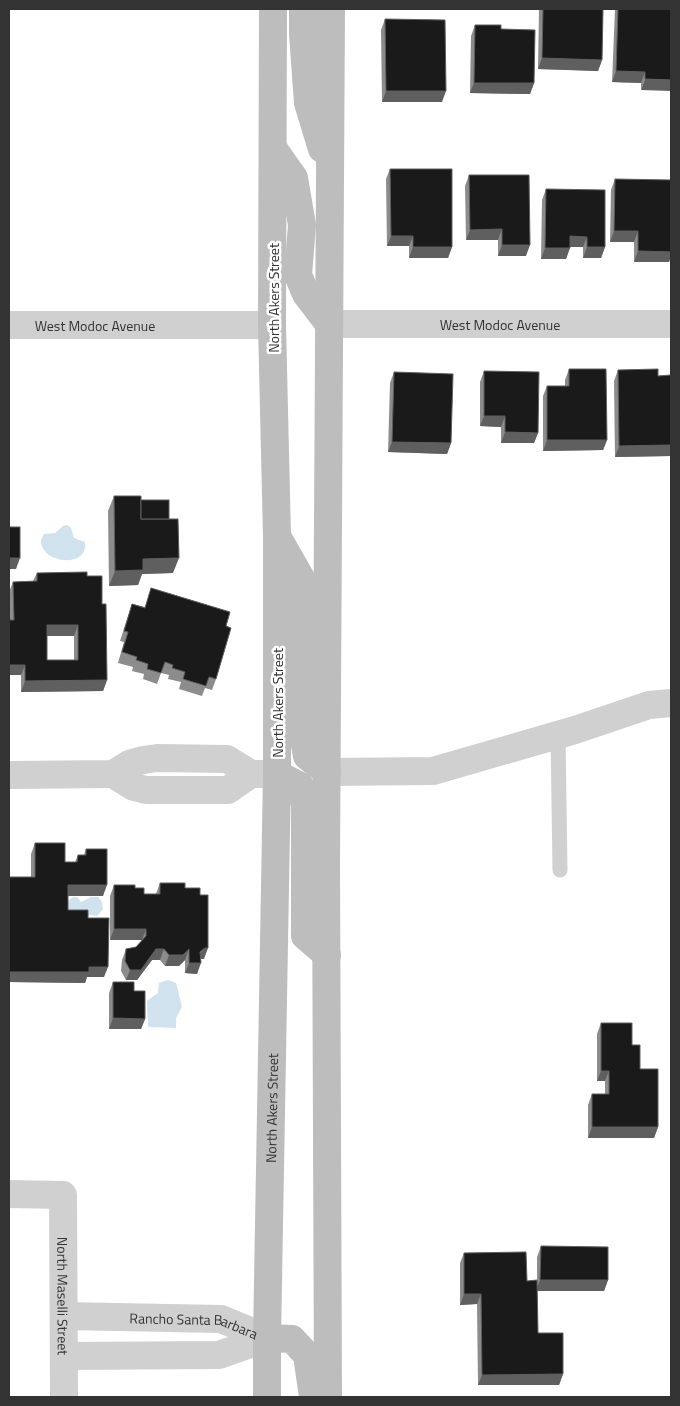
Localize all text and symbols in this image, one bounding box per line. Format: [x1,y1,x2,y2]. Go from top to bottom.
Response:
street label: North Akers Street [263,243,284,353]
street label: West Modoc Avenue [440,314,560,335]
street label: West Modoc Avenue [35,315,155,336]
street label: North Akers Street [267,648,288,758]
street label: North Akers Street [260,1053,283,1163]
street label: North Maselli Street [53,1237,74,1355]
street label: Rancho Santa Barbara [129,1307,262,1344]

